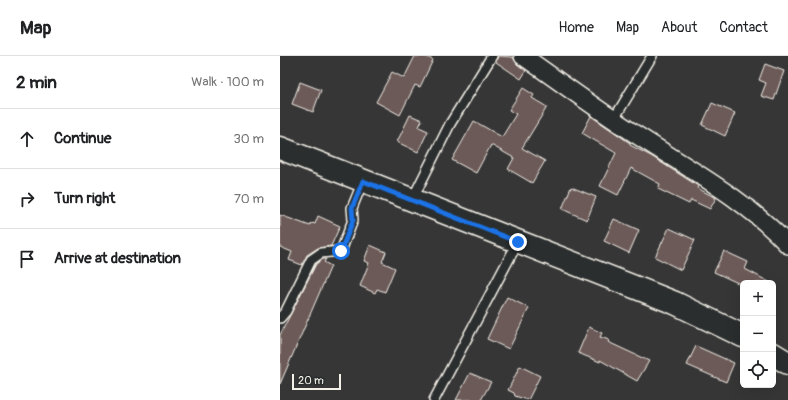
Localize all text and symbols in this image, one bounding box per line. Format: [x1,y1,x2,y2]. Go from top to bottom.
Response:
text: Map [20,16,51,40]
text: Home [559,19,594,36]
text: Map [616,19,639,36]
text: About [661,19,697,36]
text: Contact [719,19,768,36]
text: 2 min [16,72,57,93]
text: Walk · 100 m [191,74,264,90]
icon: ahead [16,128,38,150]
text: Continue [54,129,112,148]
text: 30 m [234,131,264,147]
icon: right [16,188,38,210]
text: Turn right [54,189,115,208]
text: 70 m [234,191,264,207]
route end [509,233,527,251]
route start [332,242,350,260]
icon: arrive [16,248,38,270]
text: Arrive at destination [54,249,181,268]
map controls [740,280,776,388]
button: + [740,280,776,316]
button: − [740,316,776,352]
button: locate [740,352,776,388]
scale bar [292,372,341,391]
text: 20 m [298,374,324,387]

